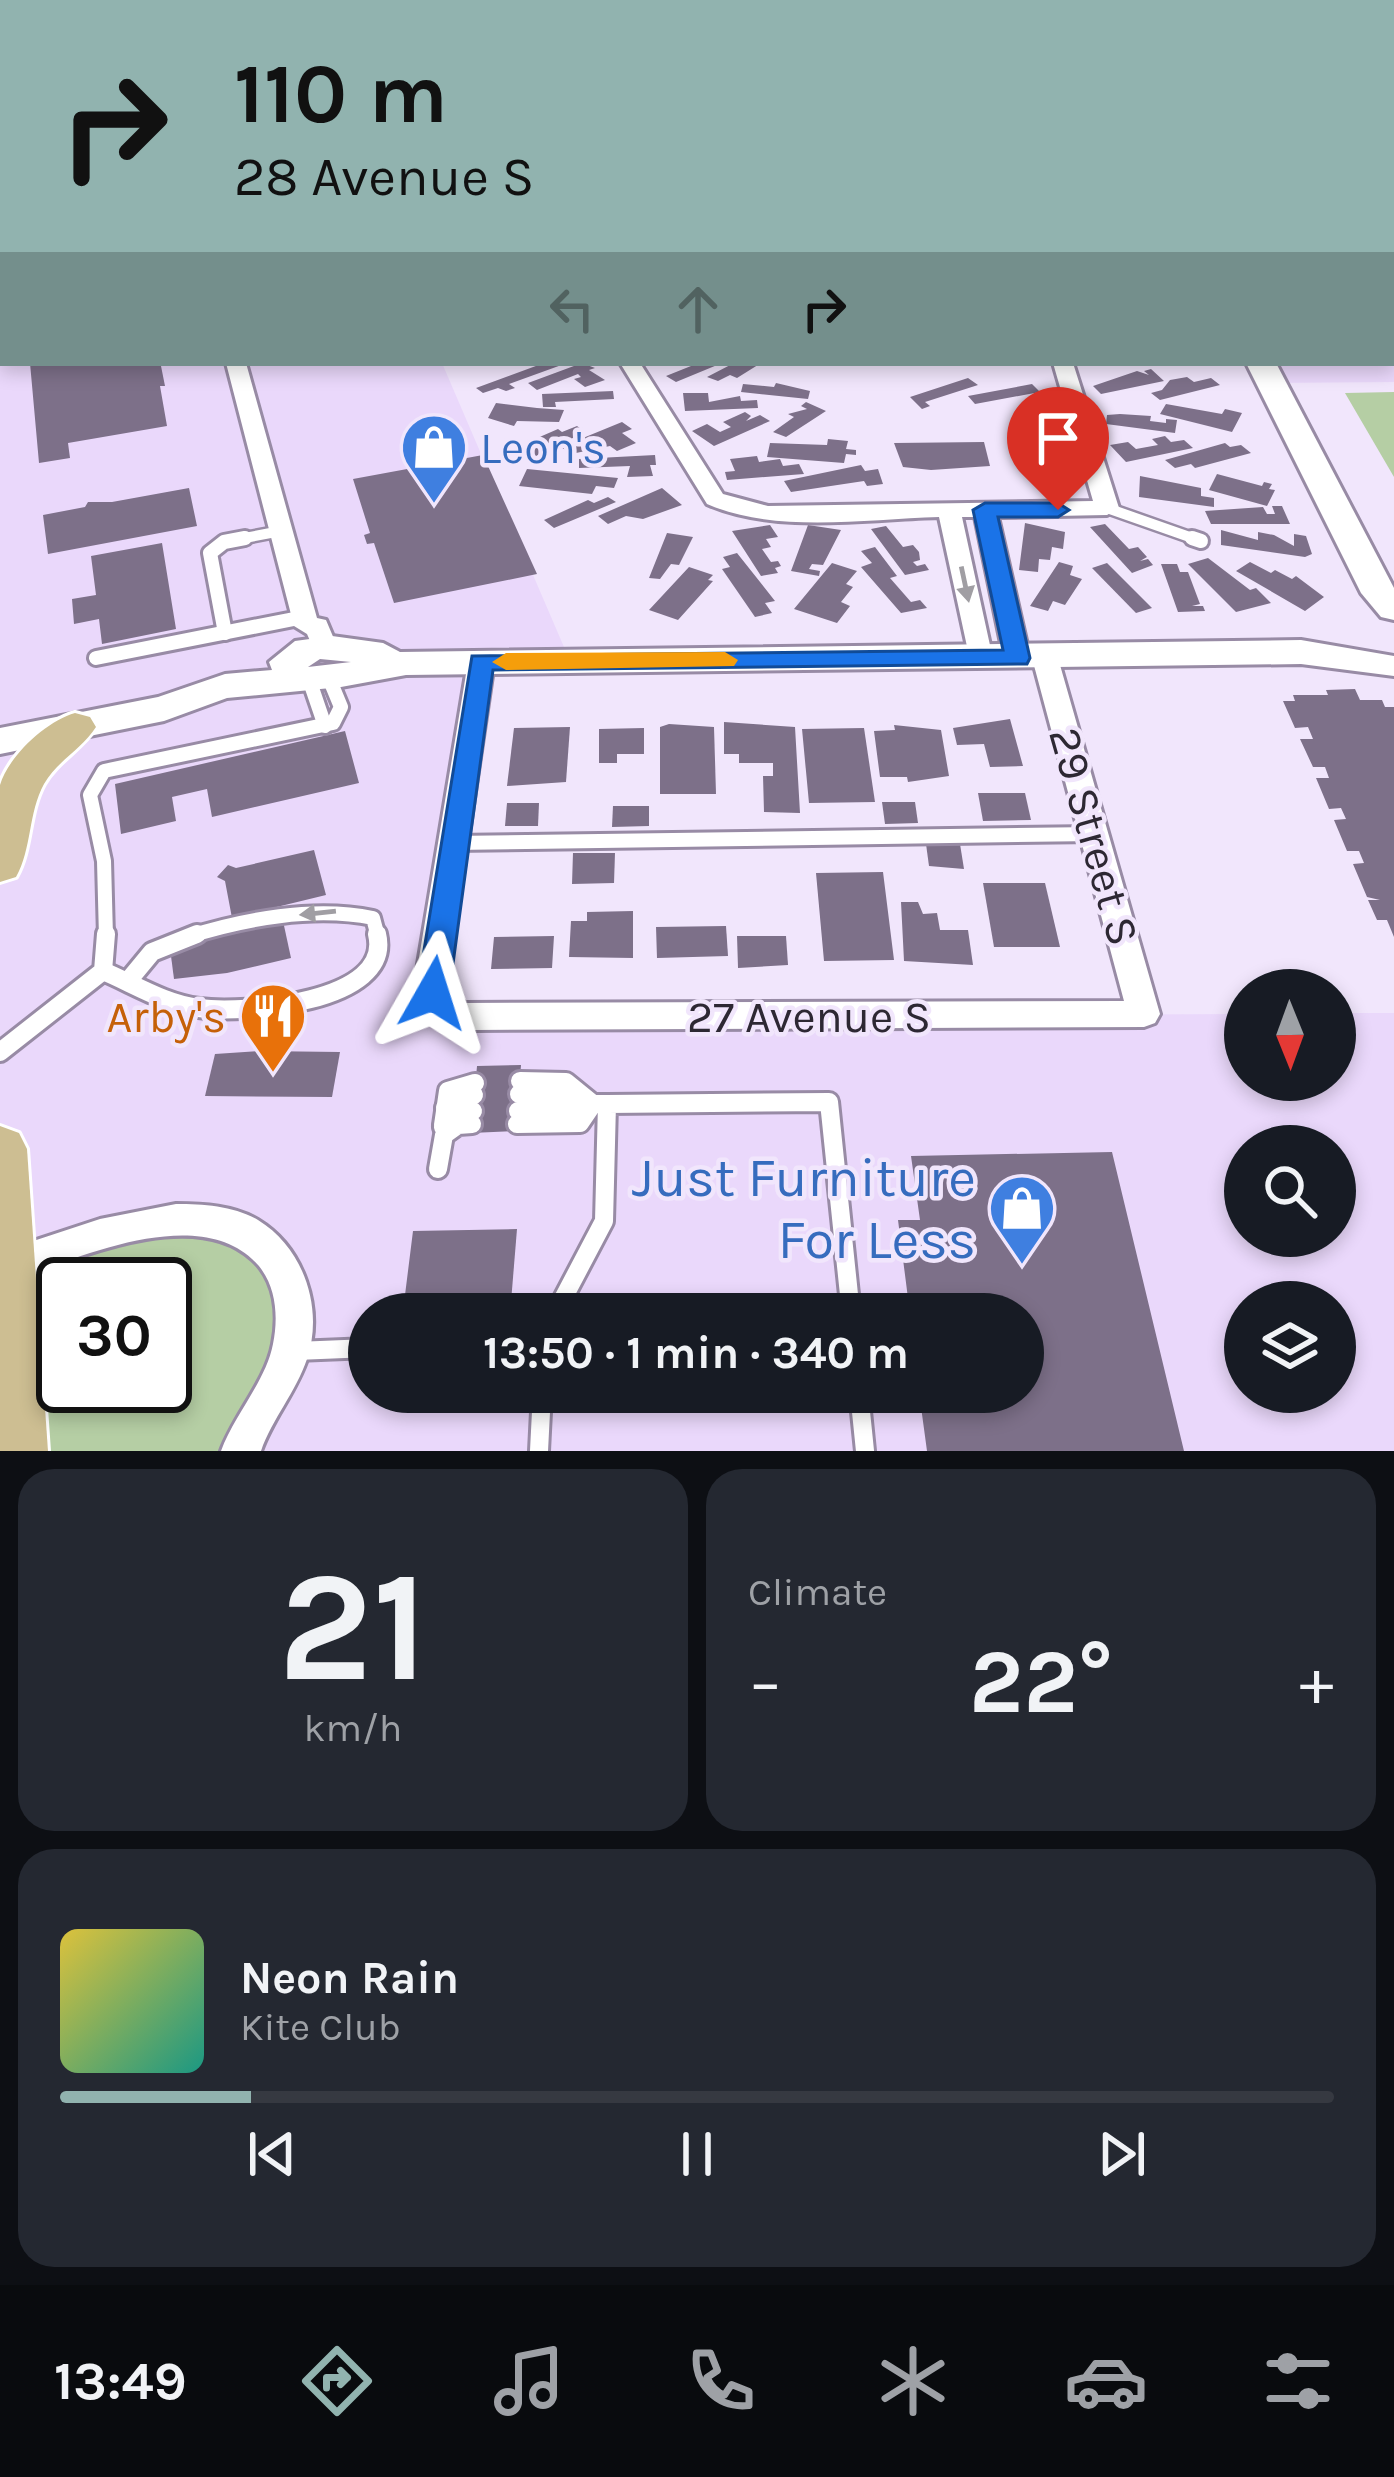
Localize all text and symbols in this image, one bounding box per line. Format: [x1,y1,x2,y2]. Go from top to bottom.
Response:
text: 110 m [234,45,448,143]
icon: right [36,48,192,204]
text: 28 Avenue S [234,145,534,209]
icon: left [539,276,605,342]
icon: ahead [665,276,731,342]
icon: right [791,276,857,342]
pin [1007,387,1109,510]
icon: arrive [1025,405,1091,471]
shop icon: Leon's [399,412,469,506]
place label: Leon's [480,422,606,474]
one-way arrow [956,566,975,604]
street label: 29 Street S [1038,721,1150,951]
one-way arrow [299,904,336,923]
position arrow [370,930,496,1056]
north arrow [1224,969,1356,1101]
map controls [1224,969,1356,1413]
restaurant icon: Arby's [238,981,308,1075]
place label: Arby's [107,991,226,1044]
street label: 27 Avenue S [687,991,931,1043]
button: search [1224,1125,1356,1257]
place label: Just Furniture For Less [632,1146,976,1272]
shop icon: Just Furniture For Less [987,1173,1057,1267]
speed limit sign: 30 [36,1257,192,1413]
button: layers [1224,1281,1356,1413]
text: 13:50 · 1 min · 340 m [483,1327,909,1379]
text: 21 [278,1536,428,1718]
text: Climate [748,1569,887,1615]
text: 22° [969,1629,1113,1735]
text: − [748,1643,783,1721]
text: + [1299,1643,1334,1721]
text: km/h [304,1705,402,1751]
text: Neon Rain [240,1952,459,2004]
text: Kite Club [240,2004,401,2050]
icon: previous [239,2121,305,2187]
icon: pause [664,2121,730,2187]
icon: next [1089,2121,1155,2187]
icon: directions [295,2339,379,2423]
icon: music [487,2339,571,2423]
icon: phone [679,2339,763,2423]
icon: climate [871,2339,955,2423]
icon: car [1064,2339,1148,2423]
icon: filters [1256,2339,1340,2423]
text: 13:49 [54,2349,187,2413]

